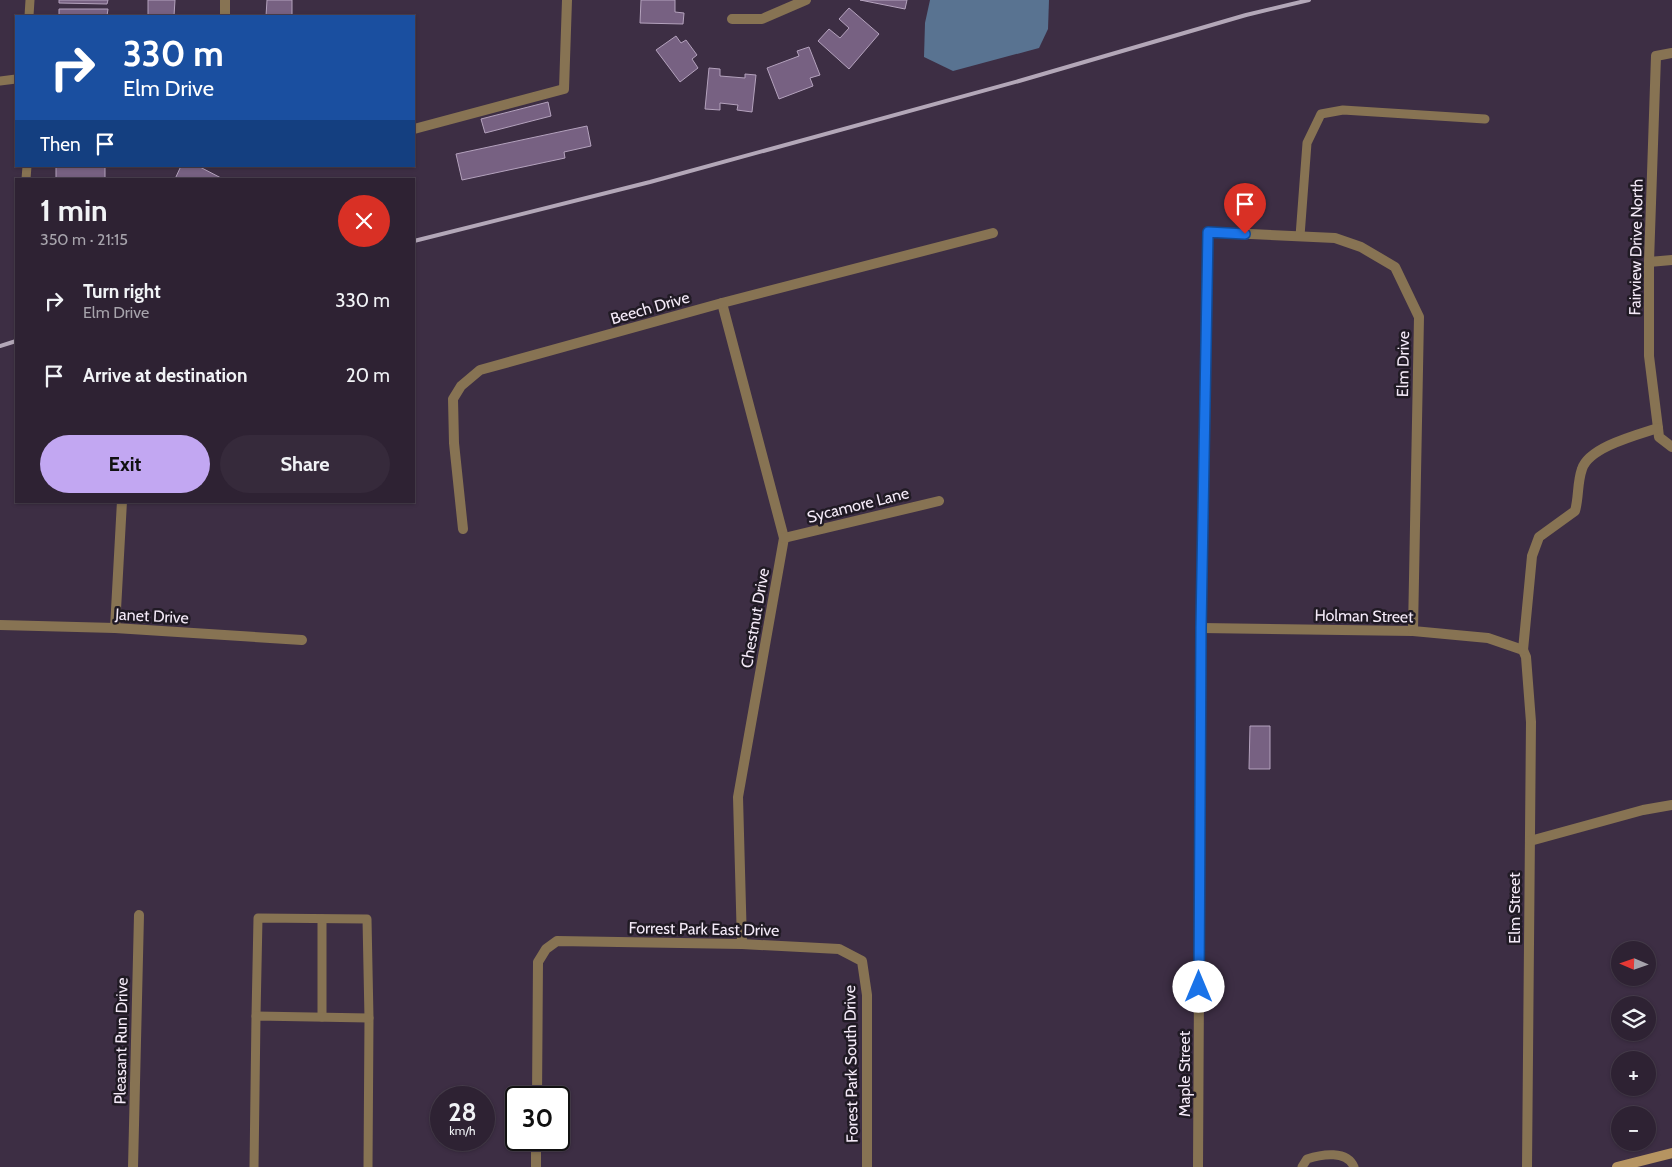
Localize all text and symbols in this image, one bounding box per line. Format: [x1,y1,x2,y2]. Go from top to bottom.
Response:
text: 330 m [123,32,224,75]
icon: right [40,35,105,100]
text: Elm Drive [123,75,214,102]
icon: arrive [91,130,119,158]
text: Then [40,133,81,156]
street label: Fairview Drive North [1625,179,1647,315]
pin [1224,183,1266,234]
icon: arrive [1231,190,1259,218]
text: 1 min [40,192,108,229]
button: close [338,195,390,247]
text: 350 m · 21:15 [40,230,128,249]
text: Turn right [83,280,161,303]
icon: right [40,287,68,315]
street label: Beech Drive [608,288,692,328]
text: 330 m [335,289,390,312]
text: Elm Drive [83,303,149,322]
street label: Elm Drive [1393,331,1413,397]
icon: arrive [40,362,68,390]
text: Arrive at destination [83,364,247,387]
text: 20 m [346,364,390,387]
button: Exit [40,435,210,493]
button: Share [220,435,390,493]
street label: Sycamore Lane [805,483,911,527]
street label: Chestnut Drive [737,567,773,669]
street label: Janet Drive [114,605,189,627]
street label: Holman Street [1314,606,1414,626]
street label: Elm Street [1505,872,1524,944]
street label: Forrest Park East Drive [629,918,779,940]
north arrow [1611,941,1656,986]
map controls [1611,941,1656,1151]
position arrow [1172,960,1224,1012]
street label: Pleasant Run Drive [110,977,132,1105]
street label: Forest Park South Drive [840,985,862,1143]
button: layers [1611,996,1656,1041]
street label: Maple Street [1175,1030,1194,1117]
button: + [1611,1051,1656,1096]
speed limit sign: 30 [505,1086,570,1151]
text: 28 [448,1097,477,1127]
button: − [1611,1106,1656,1151]
text: km/h [449,1123,476,1138]

